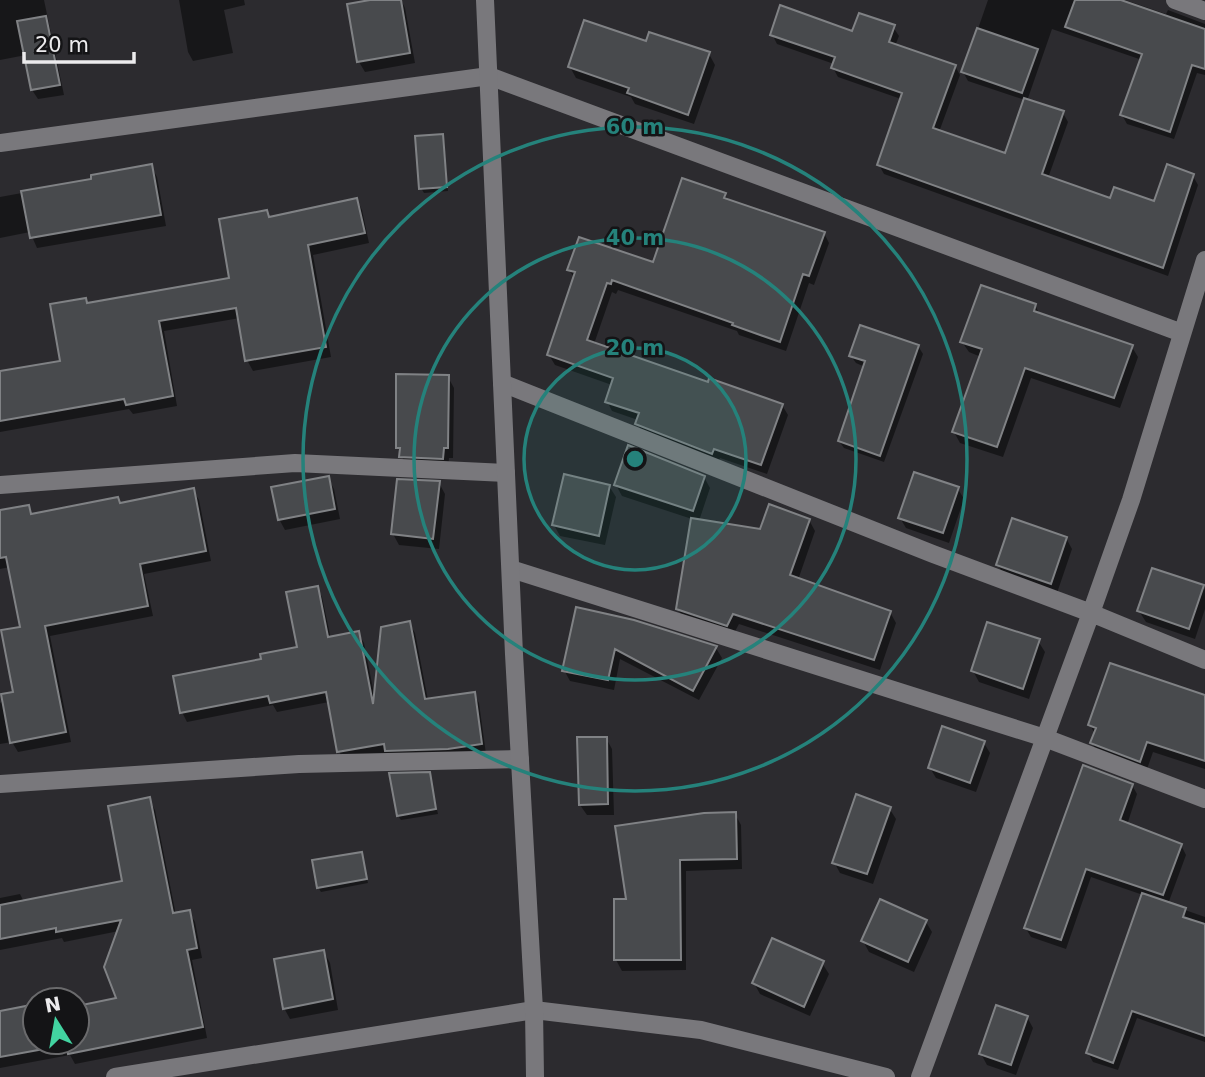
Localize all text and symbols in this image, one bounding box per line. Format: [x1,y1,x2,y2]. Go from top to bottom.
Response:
scale bar [24,21,135,65]
text: 20 m [35,33,89,57]
text: 60 m [606,115,664,139]
text: 40 m [606,226,664,250]
text: 20 m [606,336,664,360]
centre of rings [623,447,647,471]
north arrow [21,986,91,1056]
text: N [43,992,63,1017]

